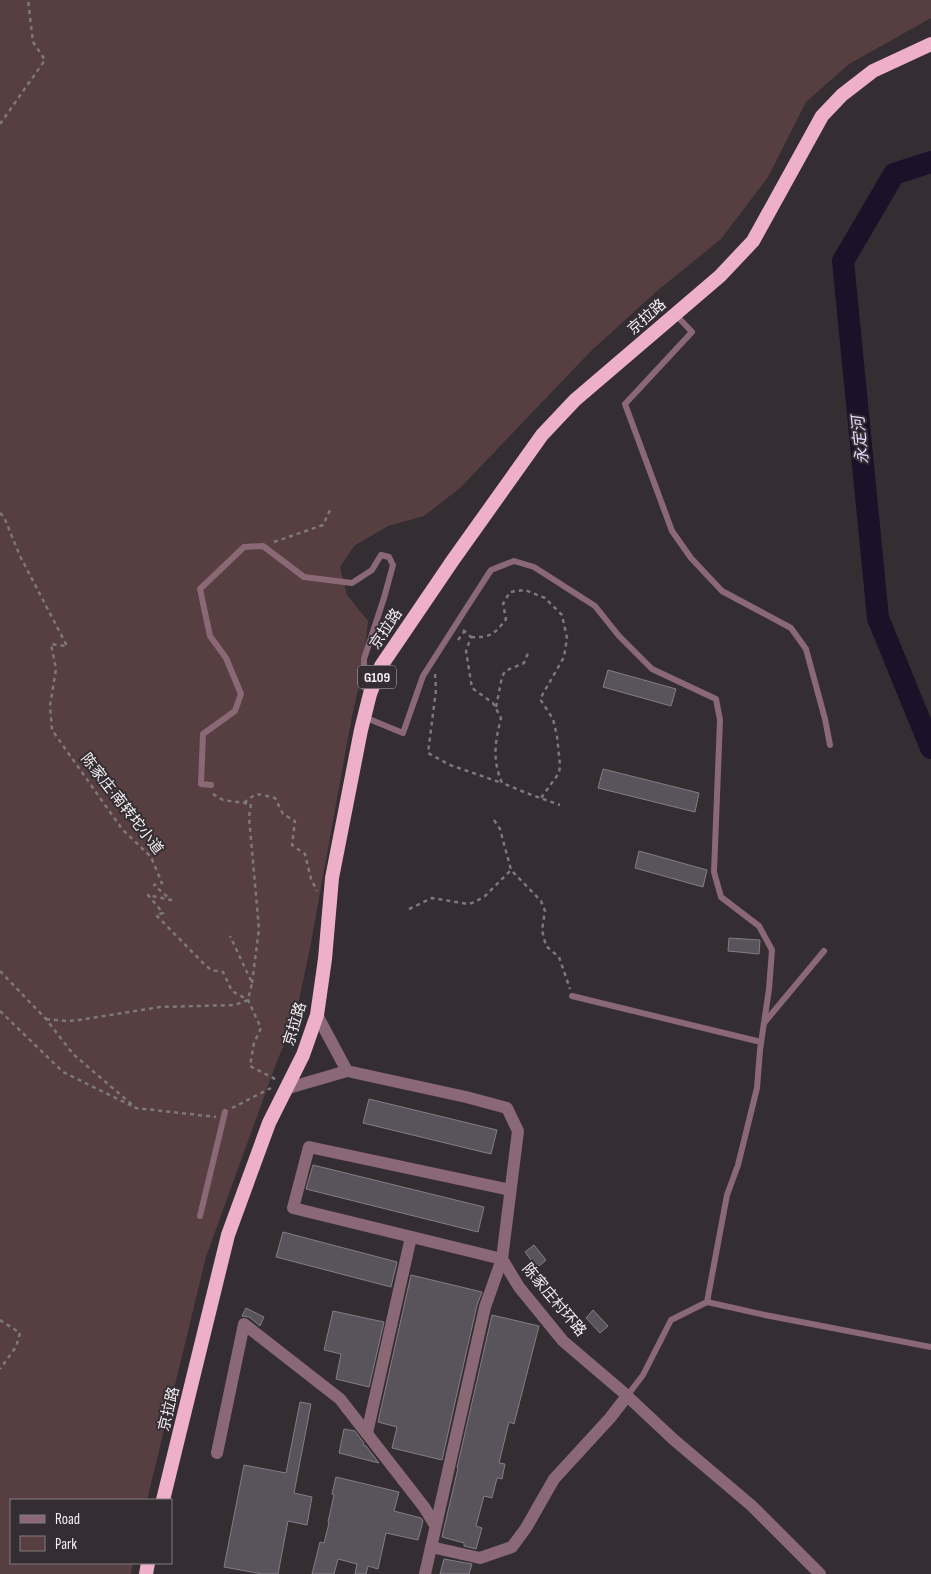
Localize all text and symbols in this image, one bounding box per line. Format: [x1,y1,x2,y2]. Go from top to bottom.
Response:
street label: 京拉路 [624,295,670,339]
water label: 永定河 [849,412,873,465]
street label: 京拉路 [366,605,406,653]
road number: G109 [358,666,396,689]
street label: 陈家庄·南转坨小道 [77,750,167,858]
street label: 京拉路 [279,1000,311,1048]
street label: 陈家庄村环路 [518,1259,590,1341]
street label: 京拉路 [154,1385,184,1433]
legend [10,1499,172,1564]
text: Road [55,1510,80,1529]
text: Park [55,1535,77,1554]

